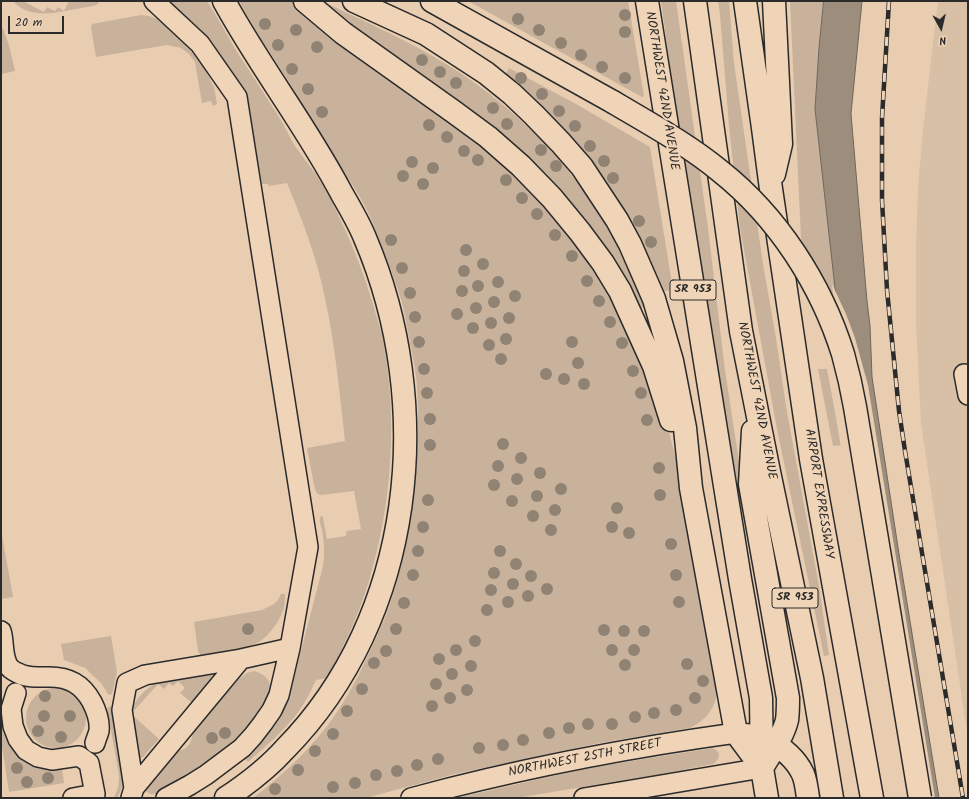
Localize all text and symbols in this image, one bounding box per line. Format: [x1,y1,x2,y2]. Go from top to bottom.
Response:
scale bar [10,8,66,34]
north arrow [921,8,961,48]
street label: NORTHWEST 42ND AVENUE [641,10,681,172]
text: 20 m [15,13,42,32]
text: N [938,30,947,49]
road number: SR 953 [670,280,716,300]
street label: NORTHWEST 42ND AVENUE [733,321,779,481]
street label: AIRPORT EXPRESSWAY [800,428,836,560]
road number: SR 953 [772,588,818,608]
street label: NORTHWEST 25TH STREET [507,736,663,782]

